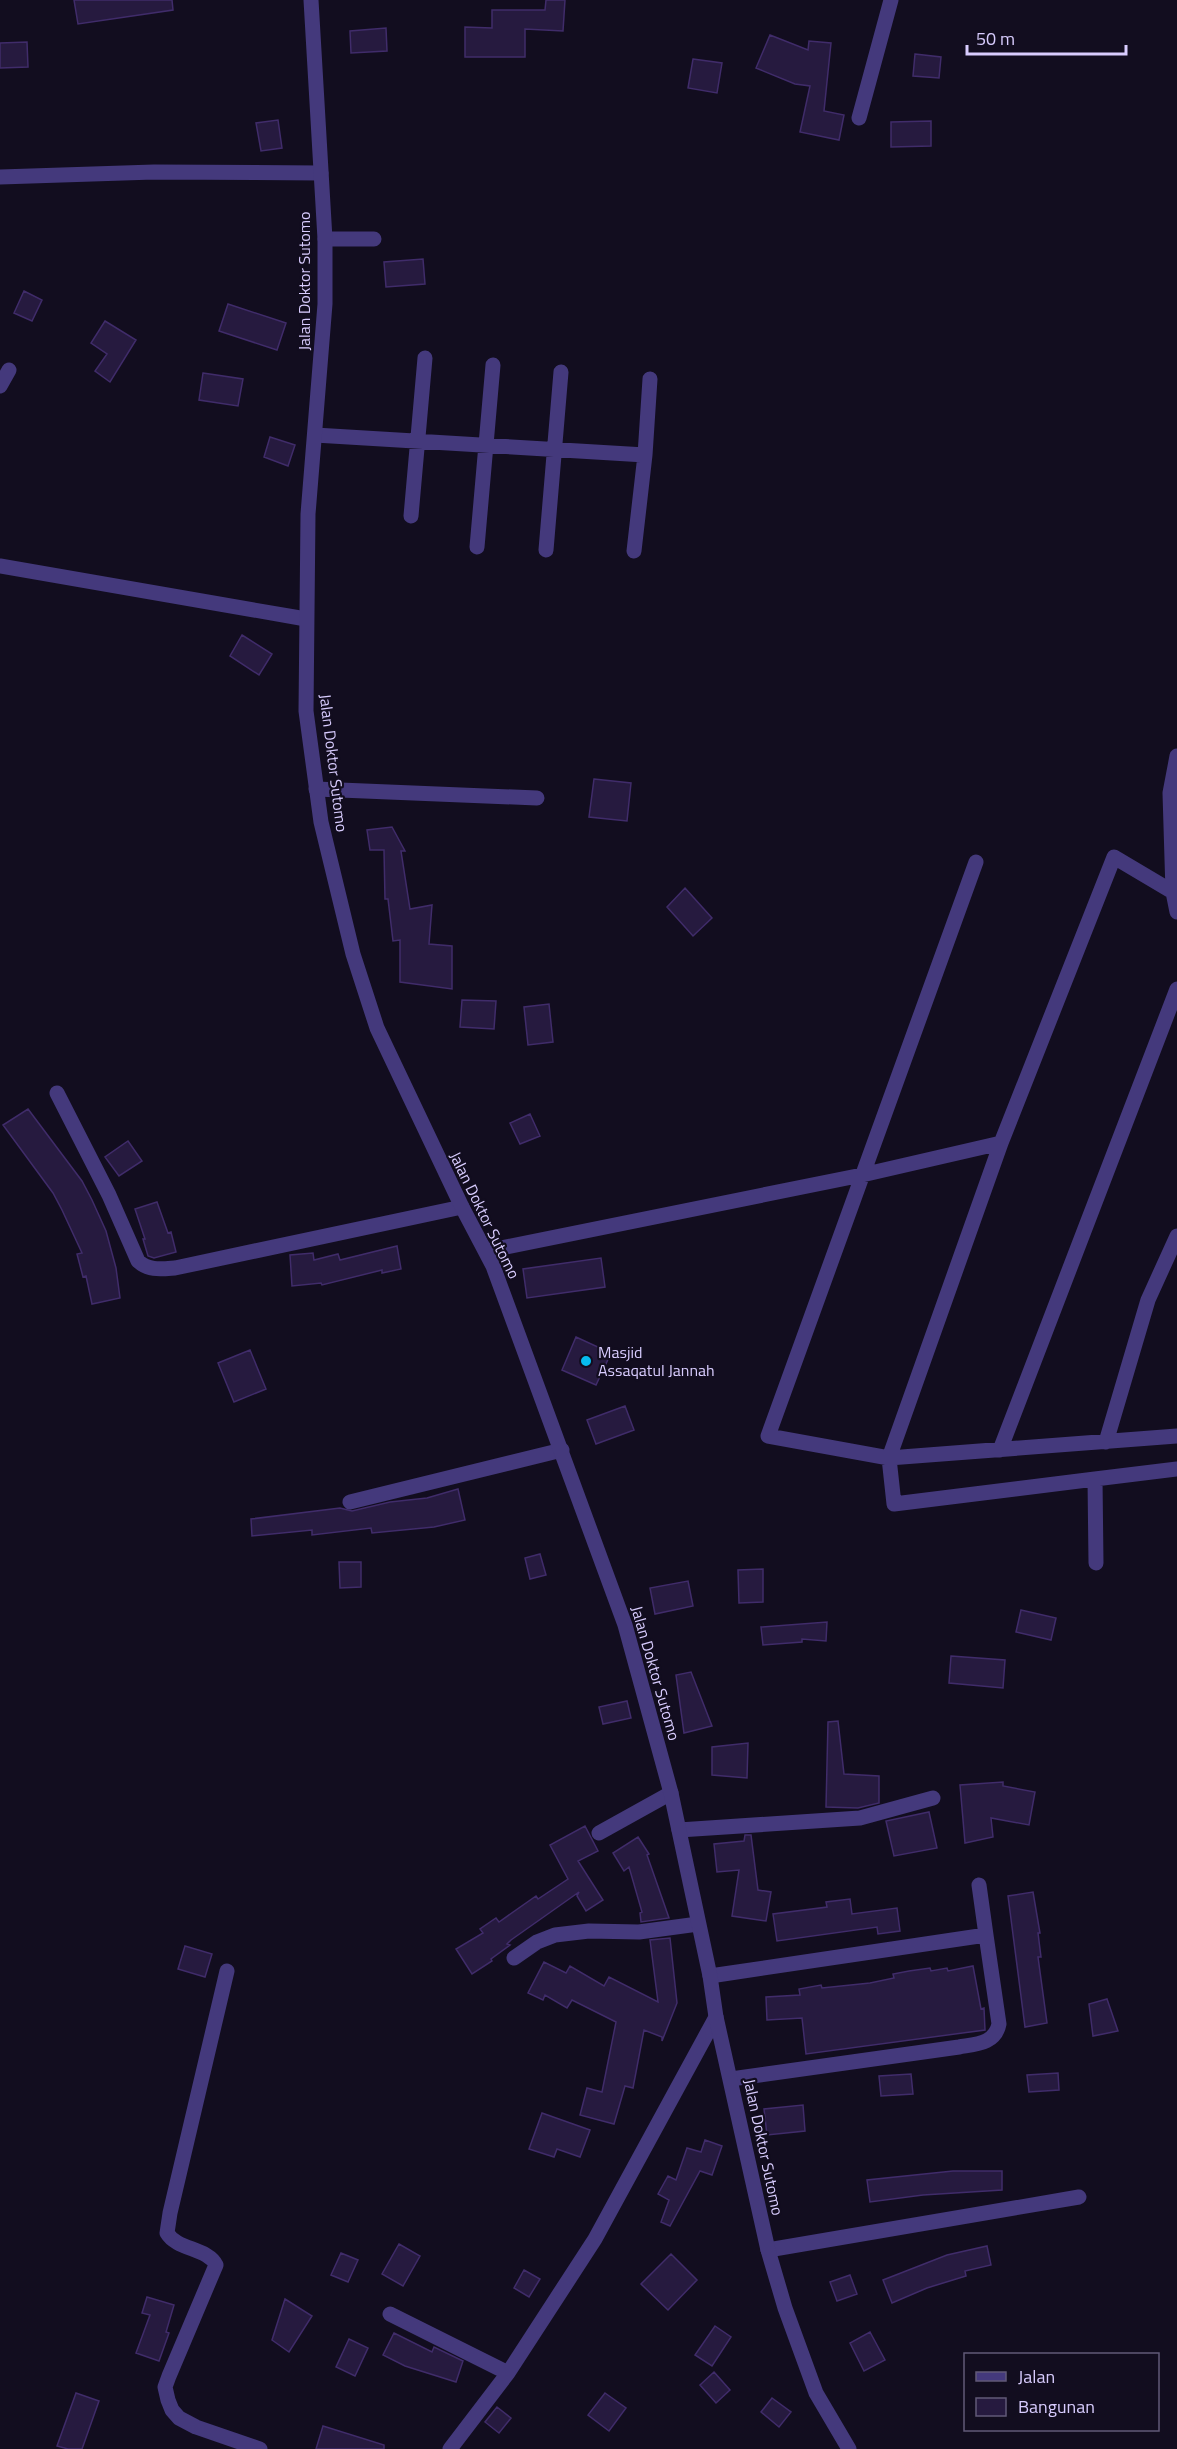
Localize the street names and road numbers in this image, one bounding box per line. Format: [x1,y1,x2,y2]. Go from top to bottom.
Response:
street label: Jalan Doktor Sutomo [292,211,316,351]
street label: Jalan Doktor Sutomo [314,693,354,833]
street label: Jalan Doktor Sutomo [444,1147,526,1283]
street label: Jalan Doktor Sutomo [625,1603,687,1743]
street label: Jalan Doktor Sutomo [738,2076,790,2218]

